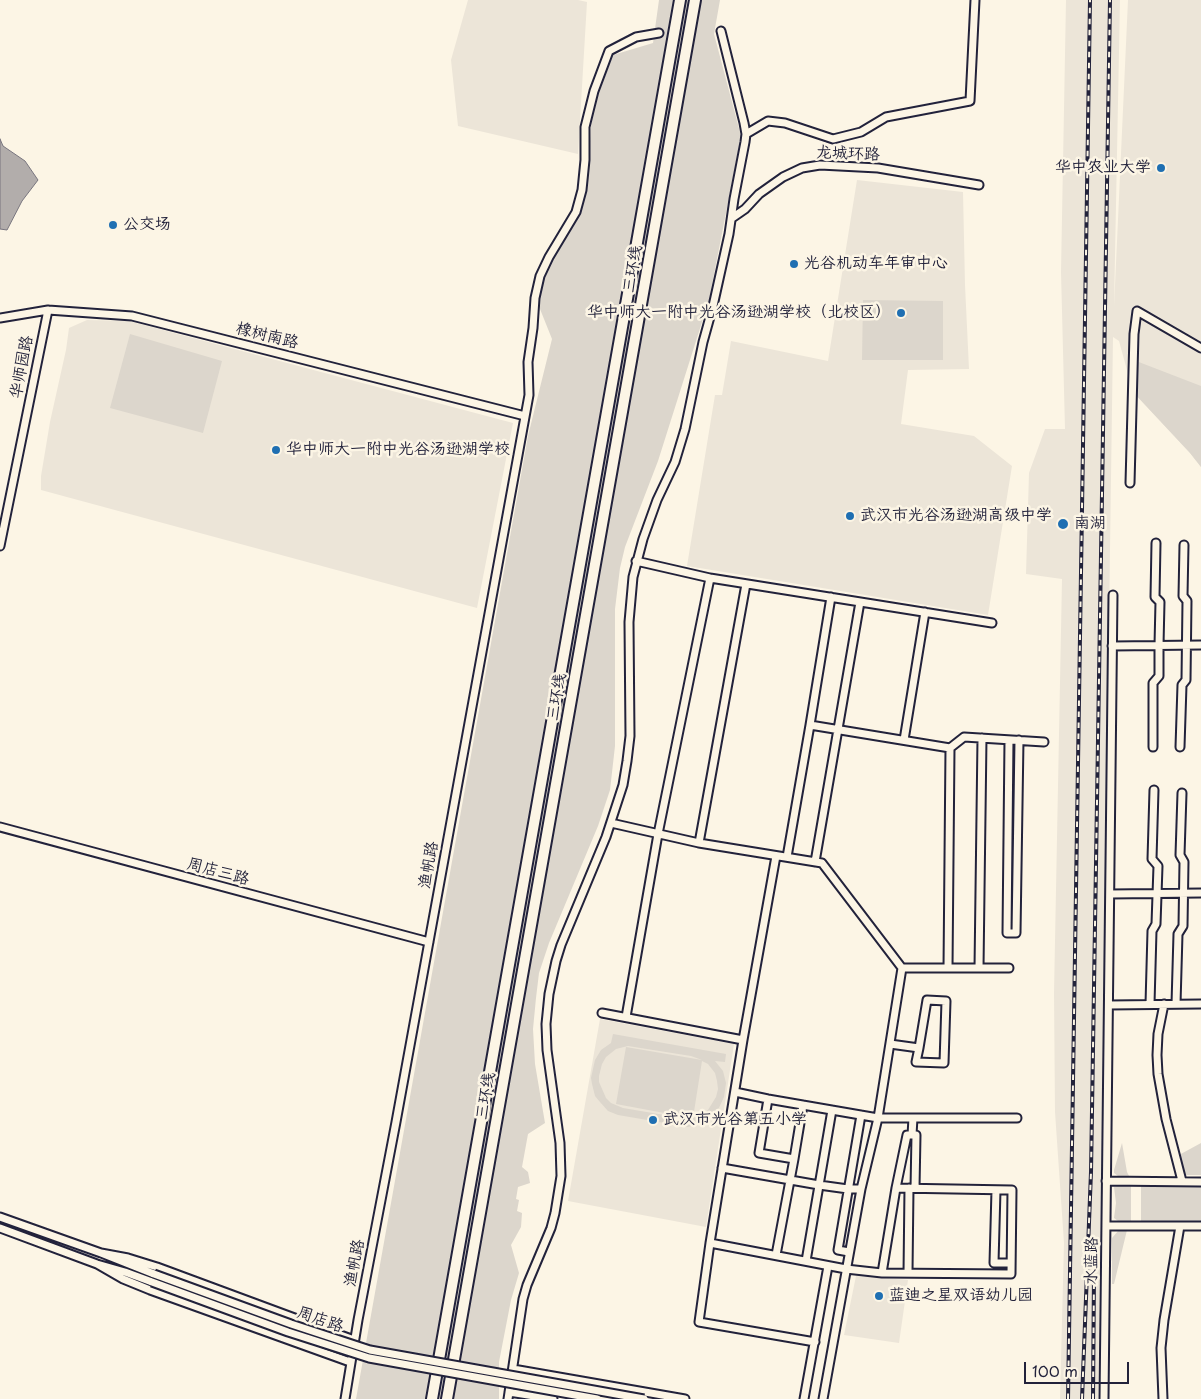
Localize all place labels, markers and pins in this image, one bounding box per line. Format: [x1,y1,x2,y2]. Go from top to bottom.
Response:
place label: 华中农业大学 [1055,158,1151,178]
marker: 华中农业大学 [1155,162,1167,174]
place label: 公交场 [123,215,171,235]
marker: 公交场 [107,219,119,231]
place label: 光谷机动车年审中心 [804,254,948,274]
marker: 光谷机动车年审中心 [788,258,800,270]
place label: 华中师大一附中光谷汤逊湖学校（北校区） [587,303,891,323]
marker: 华中师大一附中光谷汤逊湖学校（北校区） [895,307,907,319]
place label: 华中师大一附中光谷汤逊湖学校 [286,440,510,460]
marker: 华中师大一附中光谷汤逊湖学校 [270,444,282,456]
place label: 武汉市光谷汤逊湖高级中学 [860,506,1052,526]
marker: 武汉市光谷汤逊湖高级中学 [844,510,856,522]
place label: 南湖 [1074,514,1106,534]
marker: 南湖 [1056,517,1070,531]
place label: 武汉市光谷第五小学 [663,1110,807,1130]
marker: 武汉市光谷第五小学 [647,1114,659,1126]
place label: 蓝迪之星双语幼儿园 [889,1286,1033,1306]
marker: 蓝迪之星双语幼儿园 [873,1290,885,1302]

